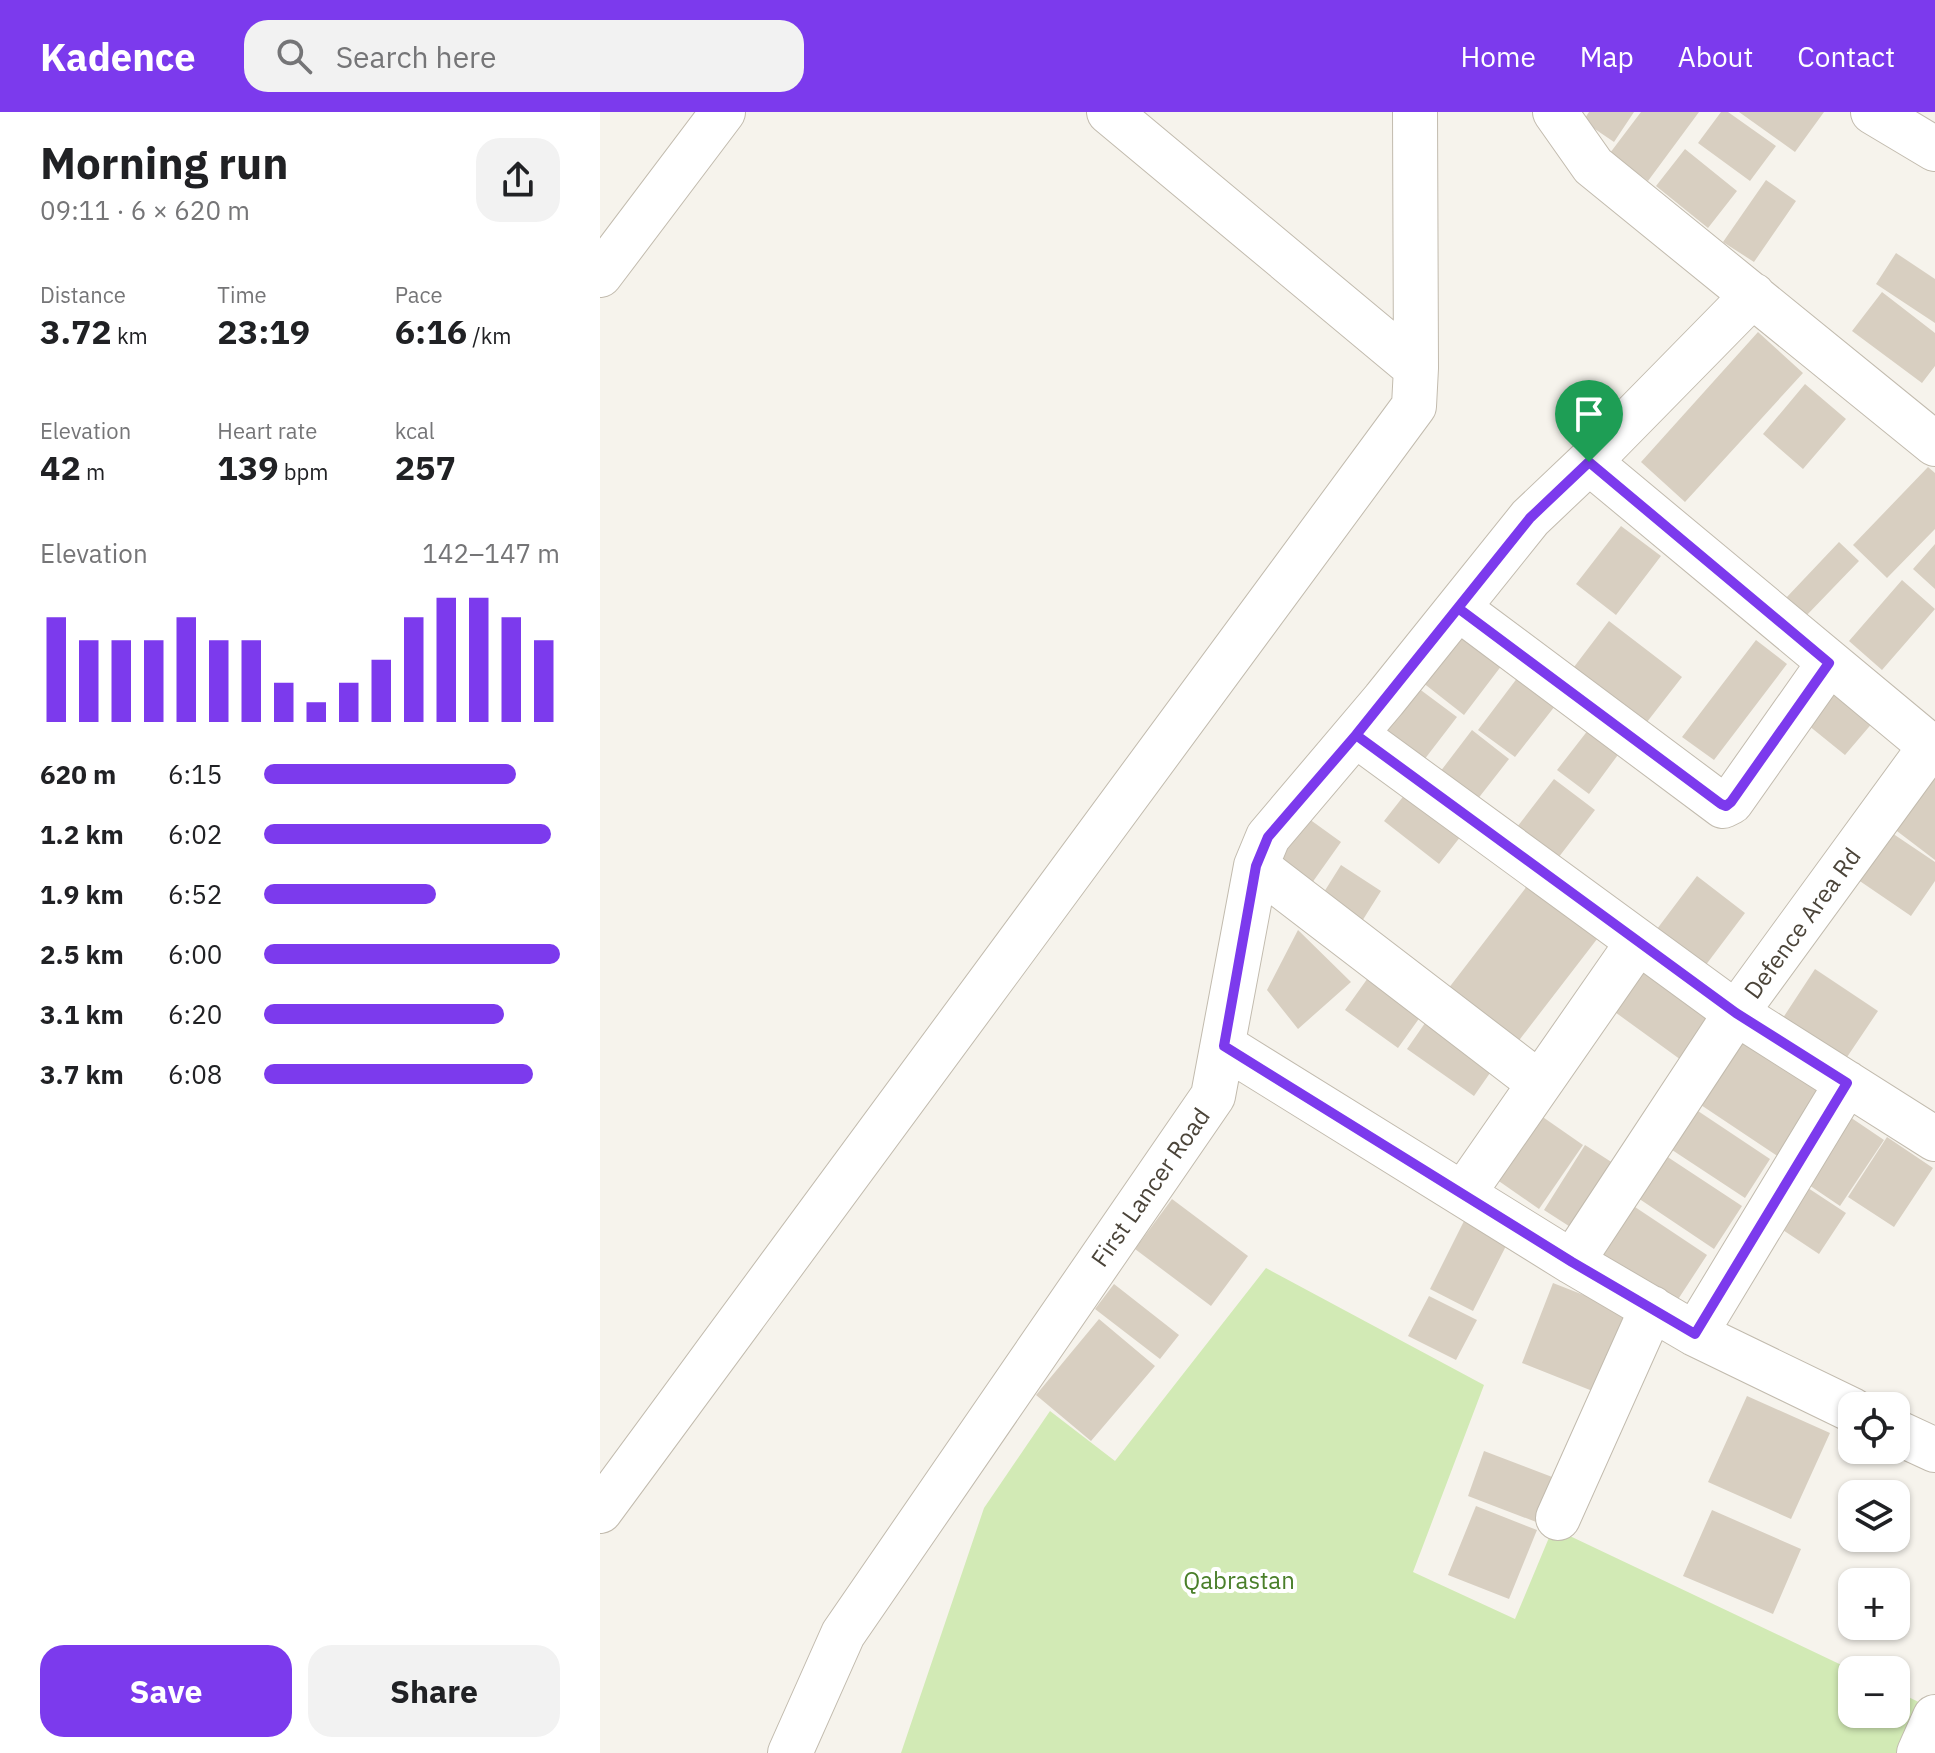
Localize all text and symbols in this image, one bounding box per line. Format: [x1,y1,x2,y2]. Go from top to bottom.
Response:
search box [244,20,804,92]
text: Kadence [40,32,196,81]
icon: search [272,34,316,78]
text: Search here [336,37,496,76]
text: Home [1460,38,1536,75]
text: Map [1580,38,1634,75]
text: About [1678,38,1753,75]
text: Contact [1797,38,1895,75]
text: Morning run [40,134,289,191]
button: share [476,138,560,222]
text: 09:11 · 6 × 620 m [40,193,250,227]
text: Distance [40,280,126,309]
text: Time [217,280,267,309]
text: Pace [395,280,443,309]
text: 3.72 [40,309,112,353]
text: 23:19 [217,309,310,353]
text: 6:16 [395,309,467,353]
text: km [112,321,148,350]
text: /km [467,321,512,350]
pin [1555,380,1623,462]
icon: arrive [1567,392,1611,436]
text: Elevation [40,416,131,445]
text: Heart rate [217,416,317,445]
text: kcal [395,416,435,445]
text: 42 [40,445,81,489]
text: 139 [217,445,279,489]
text: 257 [395,445,456,489]
text: m [81,457,105,486]
text: bpm [279,457,328,486]
text: Elevation [40,536,148,570]
text: 142–147 m [422,536,560,570]
text: 620 m [40,757,116,791]
text: 6:15 [168,757,222,791]
text: 1.2 km [40,817,124,851]
text: 6:02 [168,817,222,851]
street label: Defence Area Rd [1736,841,1868,1005]
text: 1.9 km [40,877,124,911]
text: 6:52 [168,877,222,911]
text: 2.5 km [40,937,124,971]
text: 6:00 [168,937,222,971]
text: 3.1 km [40,997,124,1031]
text: 6:20 [168,997,222,1031]
text: 3.7 km [40,1057,124,1091]
text: 6:08 [168,1057,222,1091]
street label: First Lancer Road [1083,1101,1217,1273]
map controls [1838,1392,1910,1728]
button: locate [1838,1392,1910,1464]
button: layers [1838,1480,1910,1552]
park label: Qabrastan [1183,1564,1295,1596]
button: + [1838,1568,1910,1640]
button: Save [40,1645,292,1737]
button: Share [308,1645,560,1737]
button: − [1838,1656,1910,1728]

